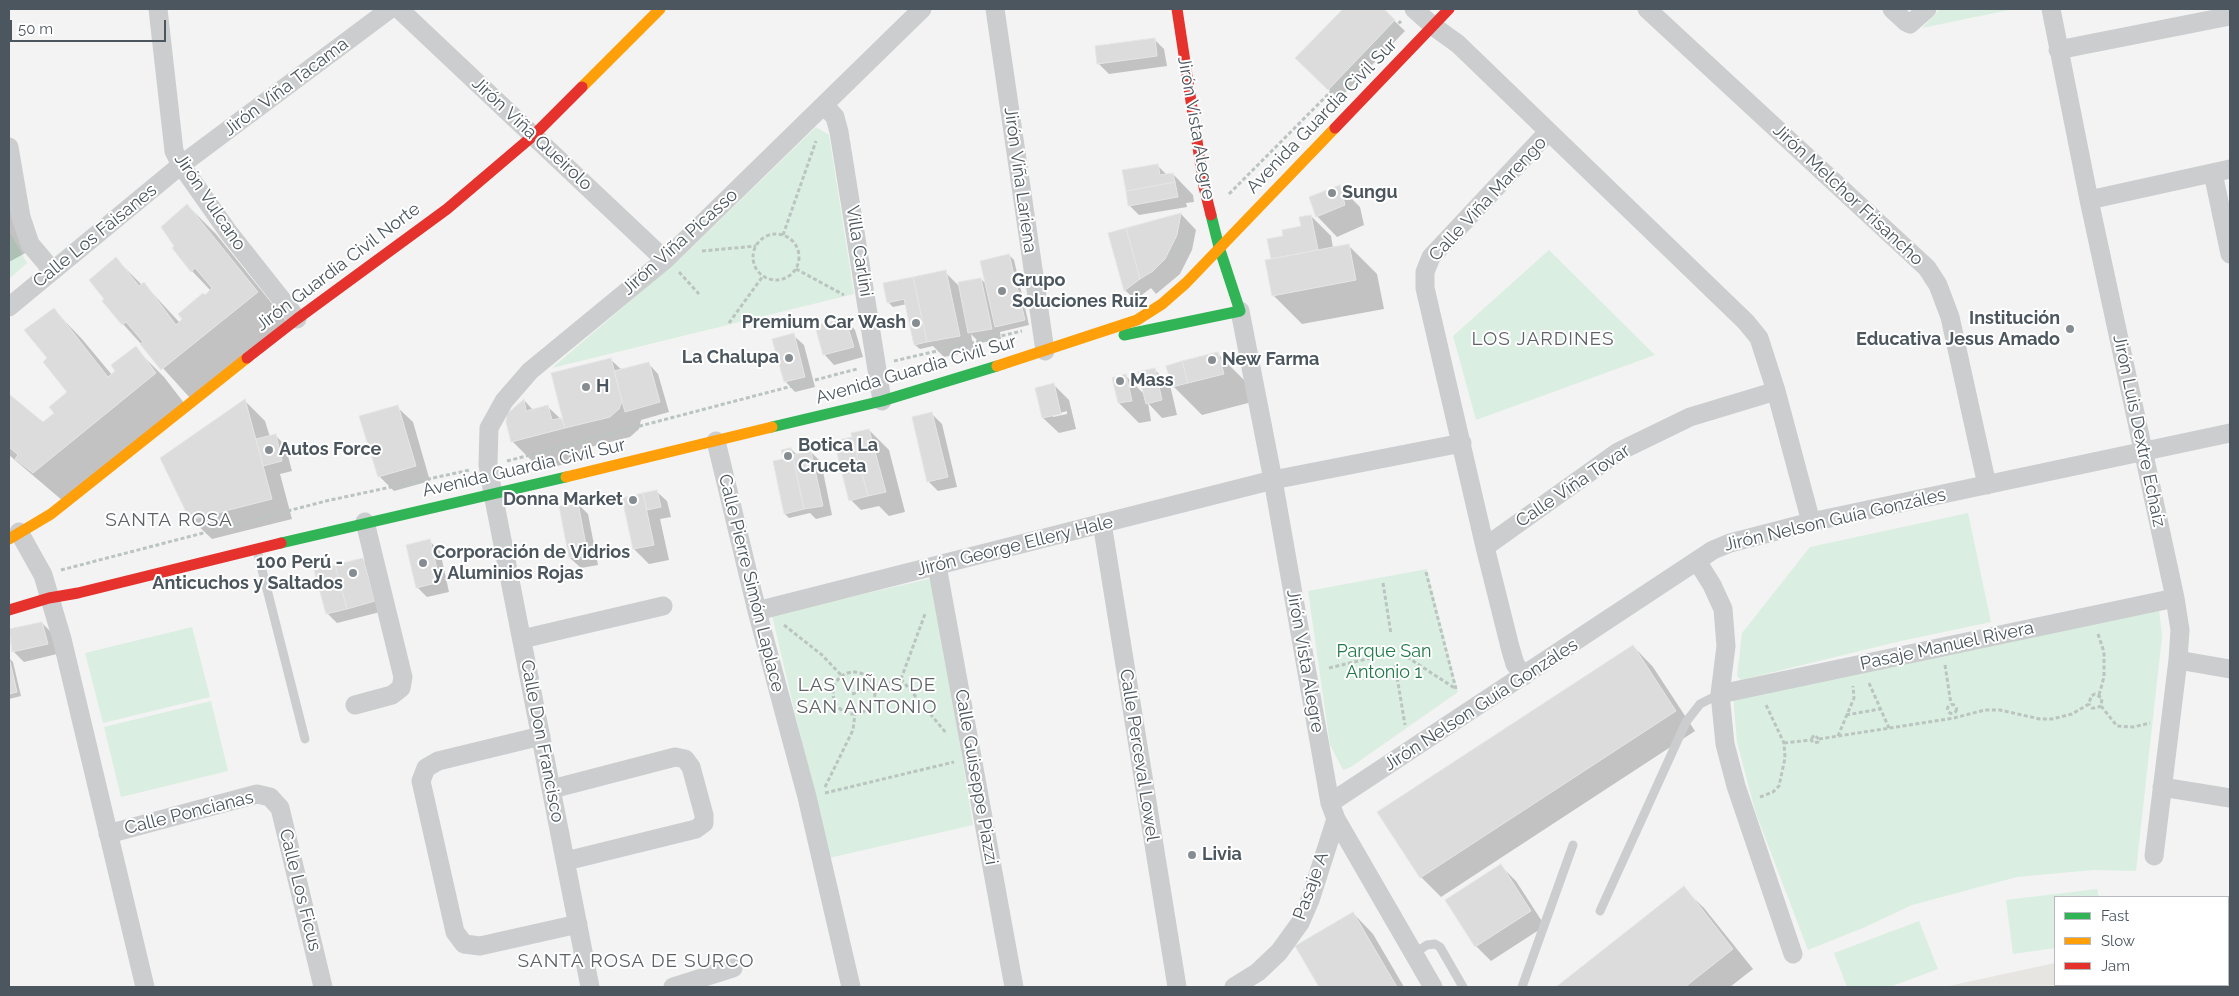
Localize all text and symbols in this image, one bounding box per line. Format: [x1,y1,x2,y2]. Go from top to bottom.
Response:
scale bar [12,10,169,42]
text: 50 m [18,20,53,38]
street label: Jirón Viña Tacama [219,33,353,141]
street label: Avenida Guardia Civil Sur [1242,34,1402,198]
street label: Jirón Vista Alegre [1173,55,1219,201]
street label: Jirón Viña Queirolo [467,73,597,195]
street label: Jirón Viña Lariena [999,106,1041,254]
street label: Jirón Melchor Frisancho [1768,120,1928,270]
street label: Calle Viña Marengo [1425,132,1551,266]
street label: Jirón Vulcano [170,149,250,255]
street label: Calle Los Faisanes [29,180,161,292]
place label: Sungu [1342,182,1398,204]
street label: Jirón Viña Picasso [618,184,742,300]
marker: Sungu [1326,187,1338,199]
street label: Jirón Guardia Civil Norte [252,198,424,336]
street label: Villa Carlini [841,204,877,298]
place label: Grupo Soluciones Ruiz [1012,270,1148,312]
marker: Grupo Soluciones Ruiz [996,285,1008,297]
place label: Institución Educativa Jesus Amado [1856,308,2060,350]
place label: Premium Car Wash [742,312,906,334]
marker: Premium Car Wash [910,317,922,329]
marker: Institución Educativa Jesus Amado [2064,323,2076,335]
district label: LOS JARDINES [1470,328,1616,350]
street label: Avenida Guardia Civil Sur [813,331,1019,409]
street label: Jirón Luis Dextre Echaíz [2108,333,2170,529]
place label: La Chalupa [682,347,779,369]
place label: New Farma [1222,349,1319,371]
marker: La Chalupa [783,352,795,364]
marker: New Farma [1206,354,1218,366]
place label: Mass [1130,370,1174,392]
marker: Mass [1114,375,1126,387]
place label: H [596,376,609,398]
marker: H [580,381,592,393]
street label: Avenida Guardia Civil Sur [420,434,628,502]
place label: Botica La Cruceta [798,435,878,478]
place label: Autos Force [279,439,381,461]
street label: Calle Viña Tovar [1512,440,1634,532]
marker: Autos Force [263,444,275,456]
marker: Botica La Cruceta [782,450,794,462]
street label: Calle Pierre Simón Laplace [713,472,789,694]
street label: Jirón Nelson Guía Gonzáles [1722,484,1948,556]
place label: Donna Market [503,489,623,511]
marker: Donna Market [627,494,639,506]
district label: SANTA ROSA [104,509,234,531]
street label: Jirón George Ellery Hale [915,511,1115,581]
place label: Corporación de Vidrios y Aluminios Rojas [433,542,630,584]
place label: 100 Perú - Anticuchos y Saltados [152,552,343,594]
marker: Corporación de Vidrios y Aluminios Rojas [417,557,429,569]
marker: 100 Perú - Anticuchos y Saltados [347,567,359,579]
street label: Jirón Vista Alegre [1282,588,1328,734]
street label: Pasaje Manuel Rivera [1858,617,2036,675]
street label: Jirón Nelson Guía Gonzáles [1380,634,1582,776]
park label: Parque San Antonio 1 [1336,641,1432,684]
street label: Calle Don Francisco [516,658,568,824]
street label: Calle Perceval Lowel [1115,667,1163,843]
district label: LAS VIÑAS DE SAN ANTONIO [795,674,939,718]
street label: Calle Guiseppe Piazzi [950,688,1002,866]
street label: Calle Poncianas [122,787,256,839]
street label: Calle Los Ficus [274,827,326,953]
place label: Livia [1202,844,1242,866]
marker: Livia [1186,849,1198,861]
street label: Pasaje A [1289,849,1333,923]
legend [2054,896,2229,986]
text: Fast [2101,907,2129,925]
text: Slow [2101,932,2135,950]
district label: SANTA ROSA DE SURCO [515,950,757,972]
text: Jam [2101,957,2130,975]

